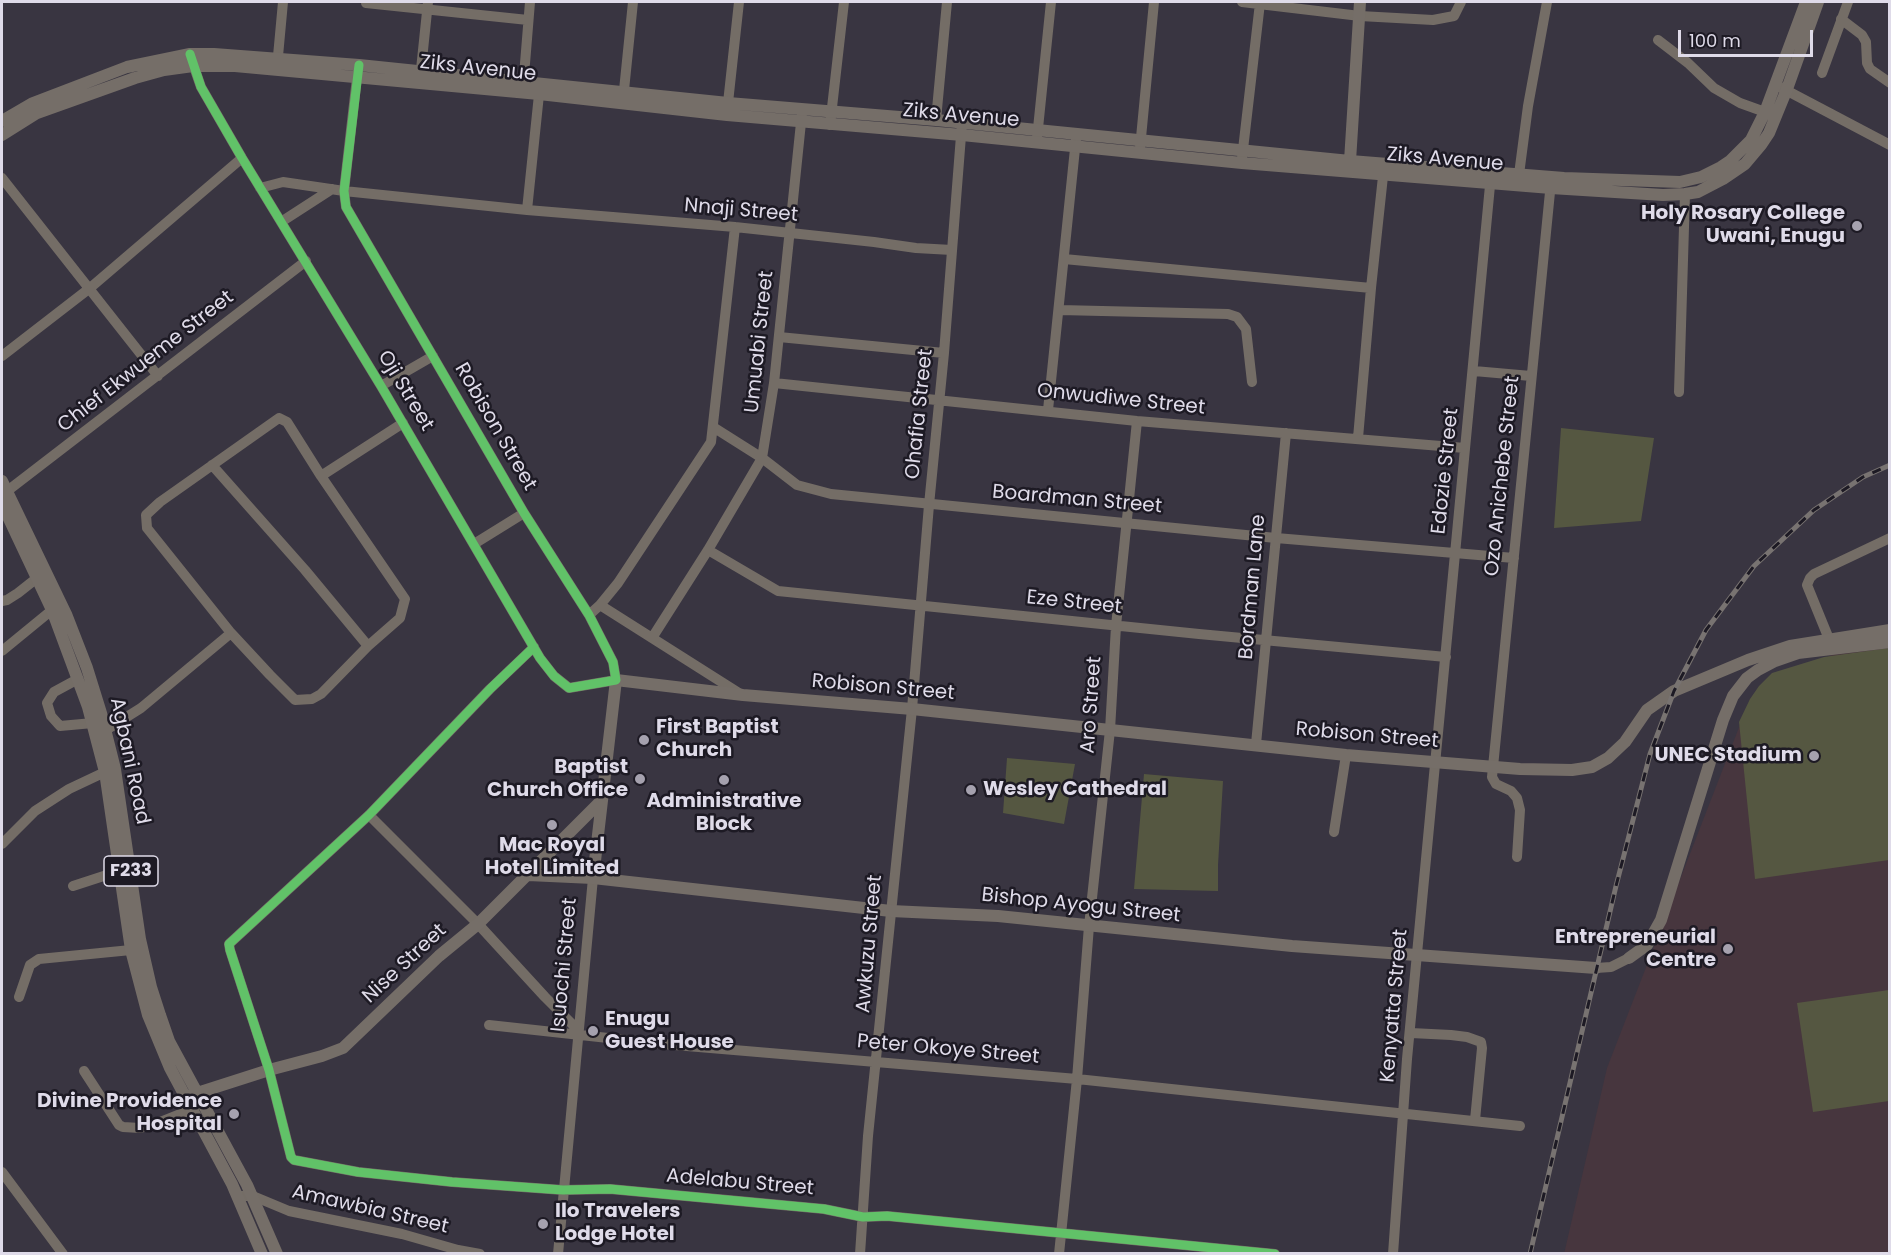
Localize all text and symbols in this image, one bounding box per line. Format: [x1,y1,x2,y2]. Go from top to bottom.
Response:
scale bar [1681,18,1816,56]
text: 100 m [1689,28,1741,53]
street label: Ziks Avenue [419,51,537,87]
street label: Ziks Avenue [902,99,1020,133]
street label: Ziks Avenue [1386,143,1504,177]
street label: Nnaji Street [683,194,799,228]
place label: Holy Rosary College Uwani, Enugu [1641,202,1845,249]
marker: Holy Rosary College Uwani, Enugu [1850,219,1864,233]
street label: Umuabi Street [741,270,779,414]
street label: Chief Ekwueme Street [53,286,239,438]
street label: Oji Street [372,346,438,436]
street label: Ohafia Street [901,348,939,480]
street label: Robison Street [449,359,541,495]
street label: Ozo Anichebe Street [1481,375,1525,577]
street label: Onwudiwe Street [1036,379,1206,421]
street label: Edozie Street [1427,407,1465,535]
street label: Boardman Street [991,481,1163,519]
street label: Bordman Lane [1235,513,1271,661]
street label: Eze Street [1025,586,1123,620]
street label: Aro Street [1077,655,1107,755]
street label: Robison Street [811,670,955,706]
street label: Agbani Road [104,695,154,827]
place label: First Baptist Church [656,716,779,763]
street label: Robison Street [1295,718,1439,754]
marker: First Baptist Church [637,733,651,747]
place label: UNEC Stadium [1654,744,1802,768]
marker: UNEC Stadium [1807,749,1821,763]
place label: Baptist Church Office [487,756,628,803]
marker: Baptist Church Office [633,772,647,786]
marker: Administrative Block [717,773,731,787]
place label: Wesley Cathedral [983,778,1167,802]
marker: Wesley Cathedral [964,783,978,797]
place label: Administrative Block [646,790,802,837]
marker: Mac Royal Hotel Limited [545,818,559,832]
place label: Mac Royal Hotel Limited [485,834,619,881]
road number: F233 [104,856,158,886]
street label: Awkuzu Street [852,874,888,1014]
street label: Bishop Ayogu Street [980,884,1182,928]
street label: Isuochi Street [547,897,583,1033]
street label: Nise Street [358,919,452,1009]
place label: Entrepreneurial Centre [1555,926,1716,973]
street label: Kenyatta Street [1376,928,1414,1084]
marker: Entrepreneurial Centre [1721,942,1735,956]
place label: Enugu Guest House [605,1008,734,1055]
marker: Enugu Guest House [586,1024,600,1038]
street label: Peter Okoye Street [856,1030,1040,1070]
place label: Divine Providence Hospital [37,1090,222,1137]
marker: Divine Providence Hospital [227,1107,241,1121]
street label: Adelabu Street [665,1165,815,1201]
street label: Amawbia Street [289,1180,451,1240]
place label: Ilo Travelers Lodge Hotel [555,1200,681,1247]
marker: Ilo Travelers Lodge Hotel [536,1217,550,1231]

